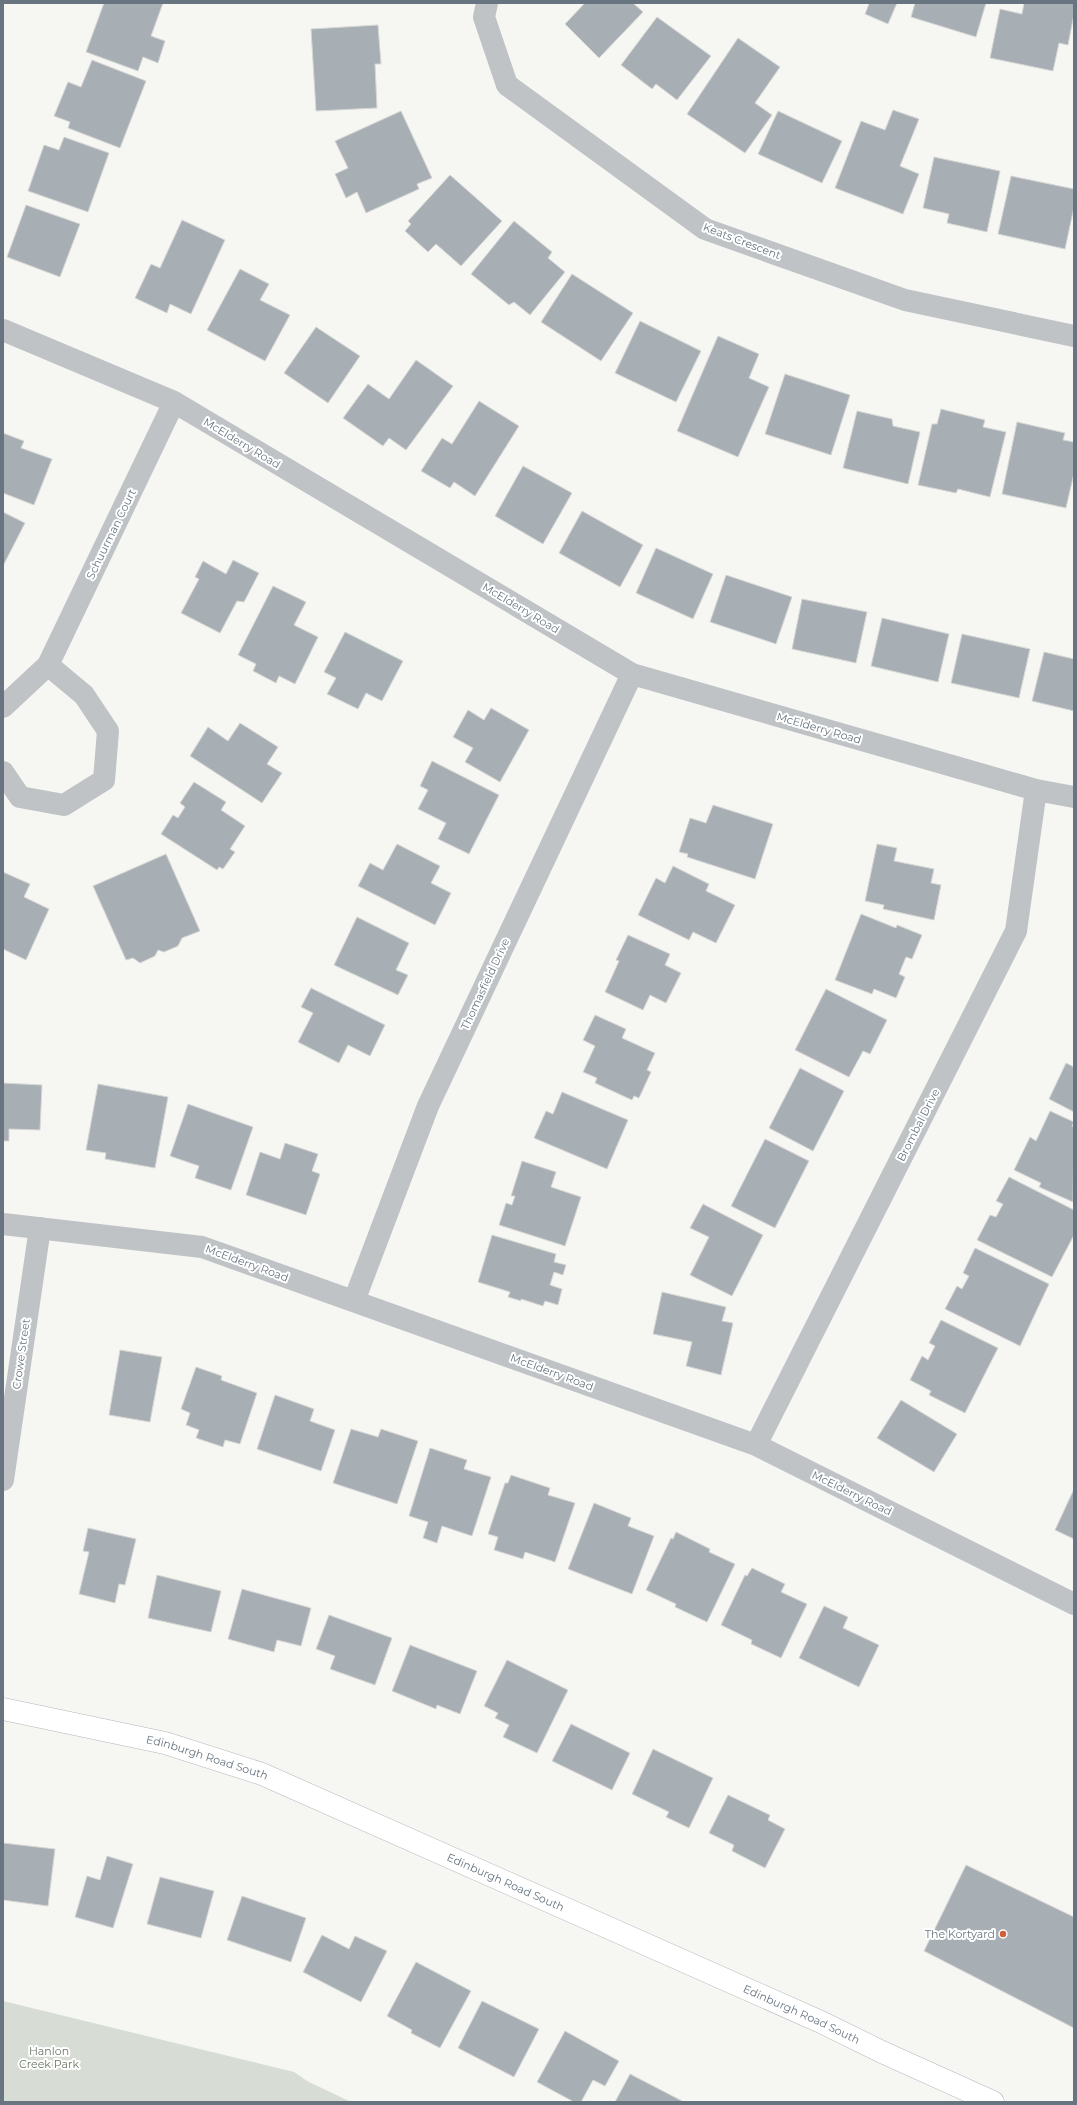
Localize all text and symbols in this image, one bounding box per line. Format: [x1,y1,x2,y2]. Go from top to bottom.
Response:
street label: Keats Crescent [701,220,783,262]
street label: McElderry Road [201,414,283,472]
street label: Schuurman Court [83,486,139,581]
street label: McElderry Road [480,579,562,637]
street label: McElderry Road [775,709,863,747]
street label: Thomasfield Drive [458,936,513,1032]
street label: Brombal Drive [894,1086,942,1164]
street label: McElderry Road [204,1241,290,1285]
street label: Crowe Street [9,1317,33,1390]
street label: McElderry Road [509,1350,595,1394]
street label: McElderry Road [810,1468,894,1518]
street label: Edinburgh Road South [145,1732,270,1783]
street label: Edinburgh Road South [445,1850,567,1914]
place label: The Kortyard [925,1927,995,1941]
marker: The Kortyard [998,1929,1008,1939]
street label: Edinburgh Road South [741,1981,862,2047]
park label: Hanlon Creek Park [19,2044,79,2071]

